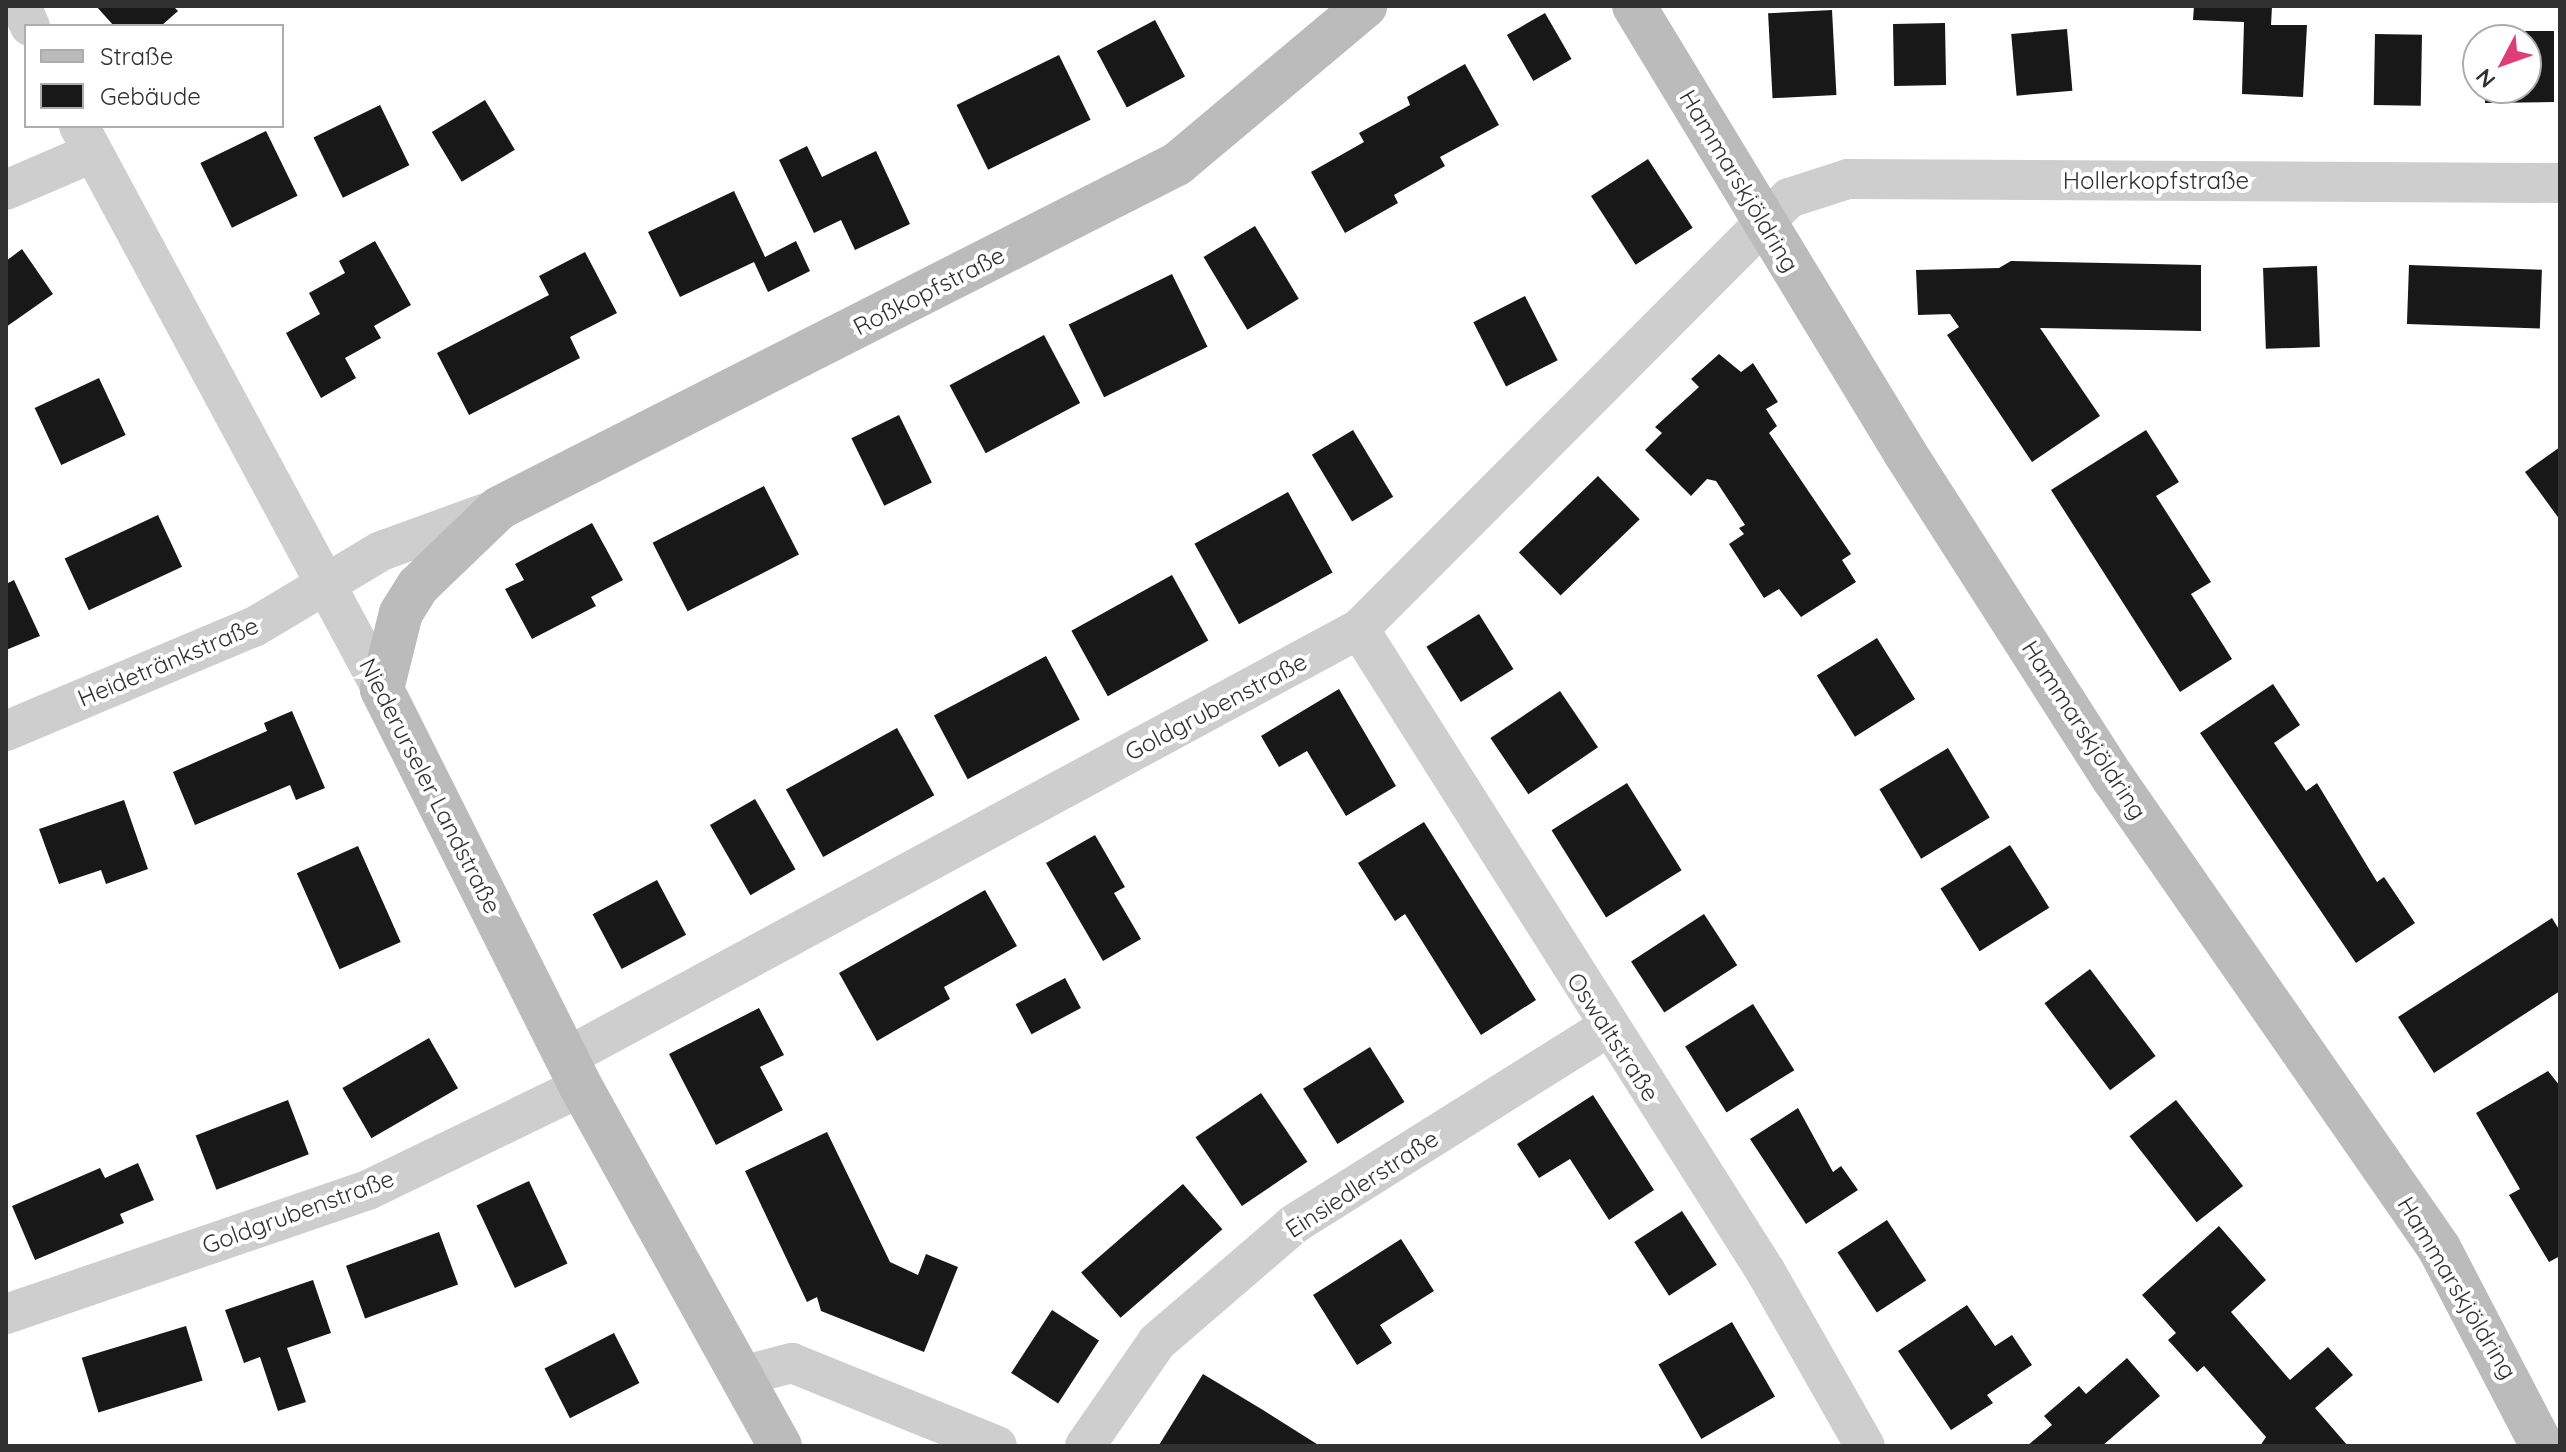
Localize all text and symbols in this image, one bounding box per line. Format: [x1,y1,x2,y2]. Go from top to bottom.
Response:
legend [24,24,284,128]
north arrow [2462,24,2542,104]
text: Straße [100,41,173,71]
text: N [2470,63,2501,94]
text: Gebäude [100,81,201,111]
street label: Hammarskjöldring [1673,85,1805,277]
street label: Hollerkopfstraße [2063,167,2249,195]
street label: Roßkopfstraße [849,240,1009,342]
street label: Heidetränkstraße [73,611,263,713]
street label: Hammarskjöldring [2015,635,2153,825]
street label: Goldgrubenstraße [1120,647,1312,767]
street label: Niederurseler Landstraße [353,654,507,918]
street label: Oswaltstraße [1561,967,1665,1107]
street label: Einsiedlerstraße [1280,1124,1444,1244]
street label: Goldgrubenstraße [198,1164,398,1260]
street label: Hammarskjöldring [2391,1192,2523,1384]

